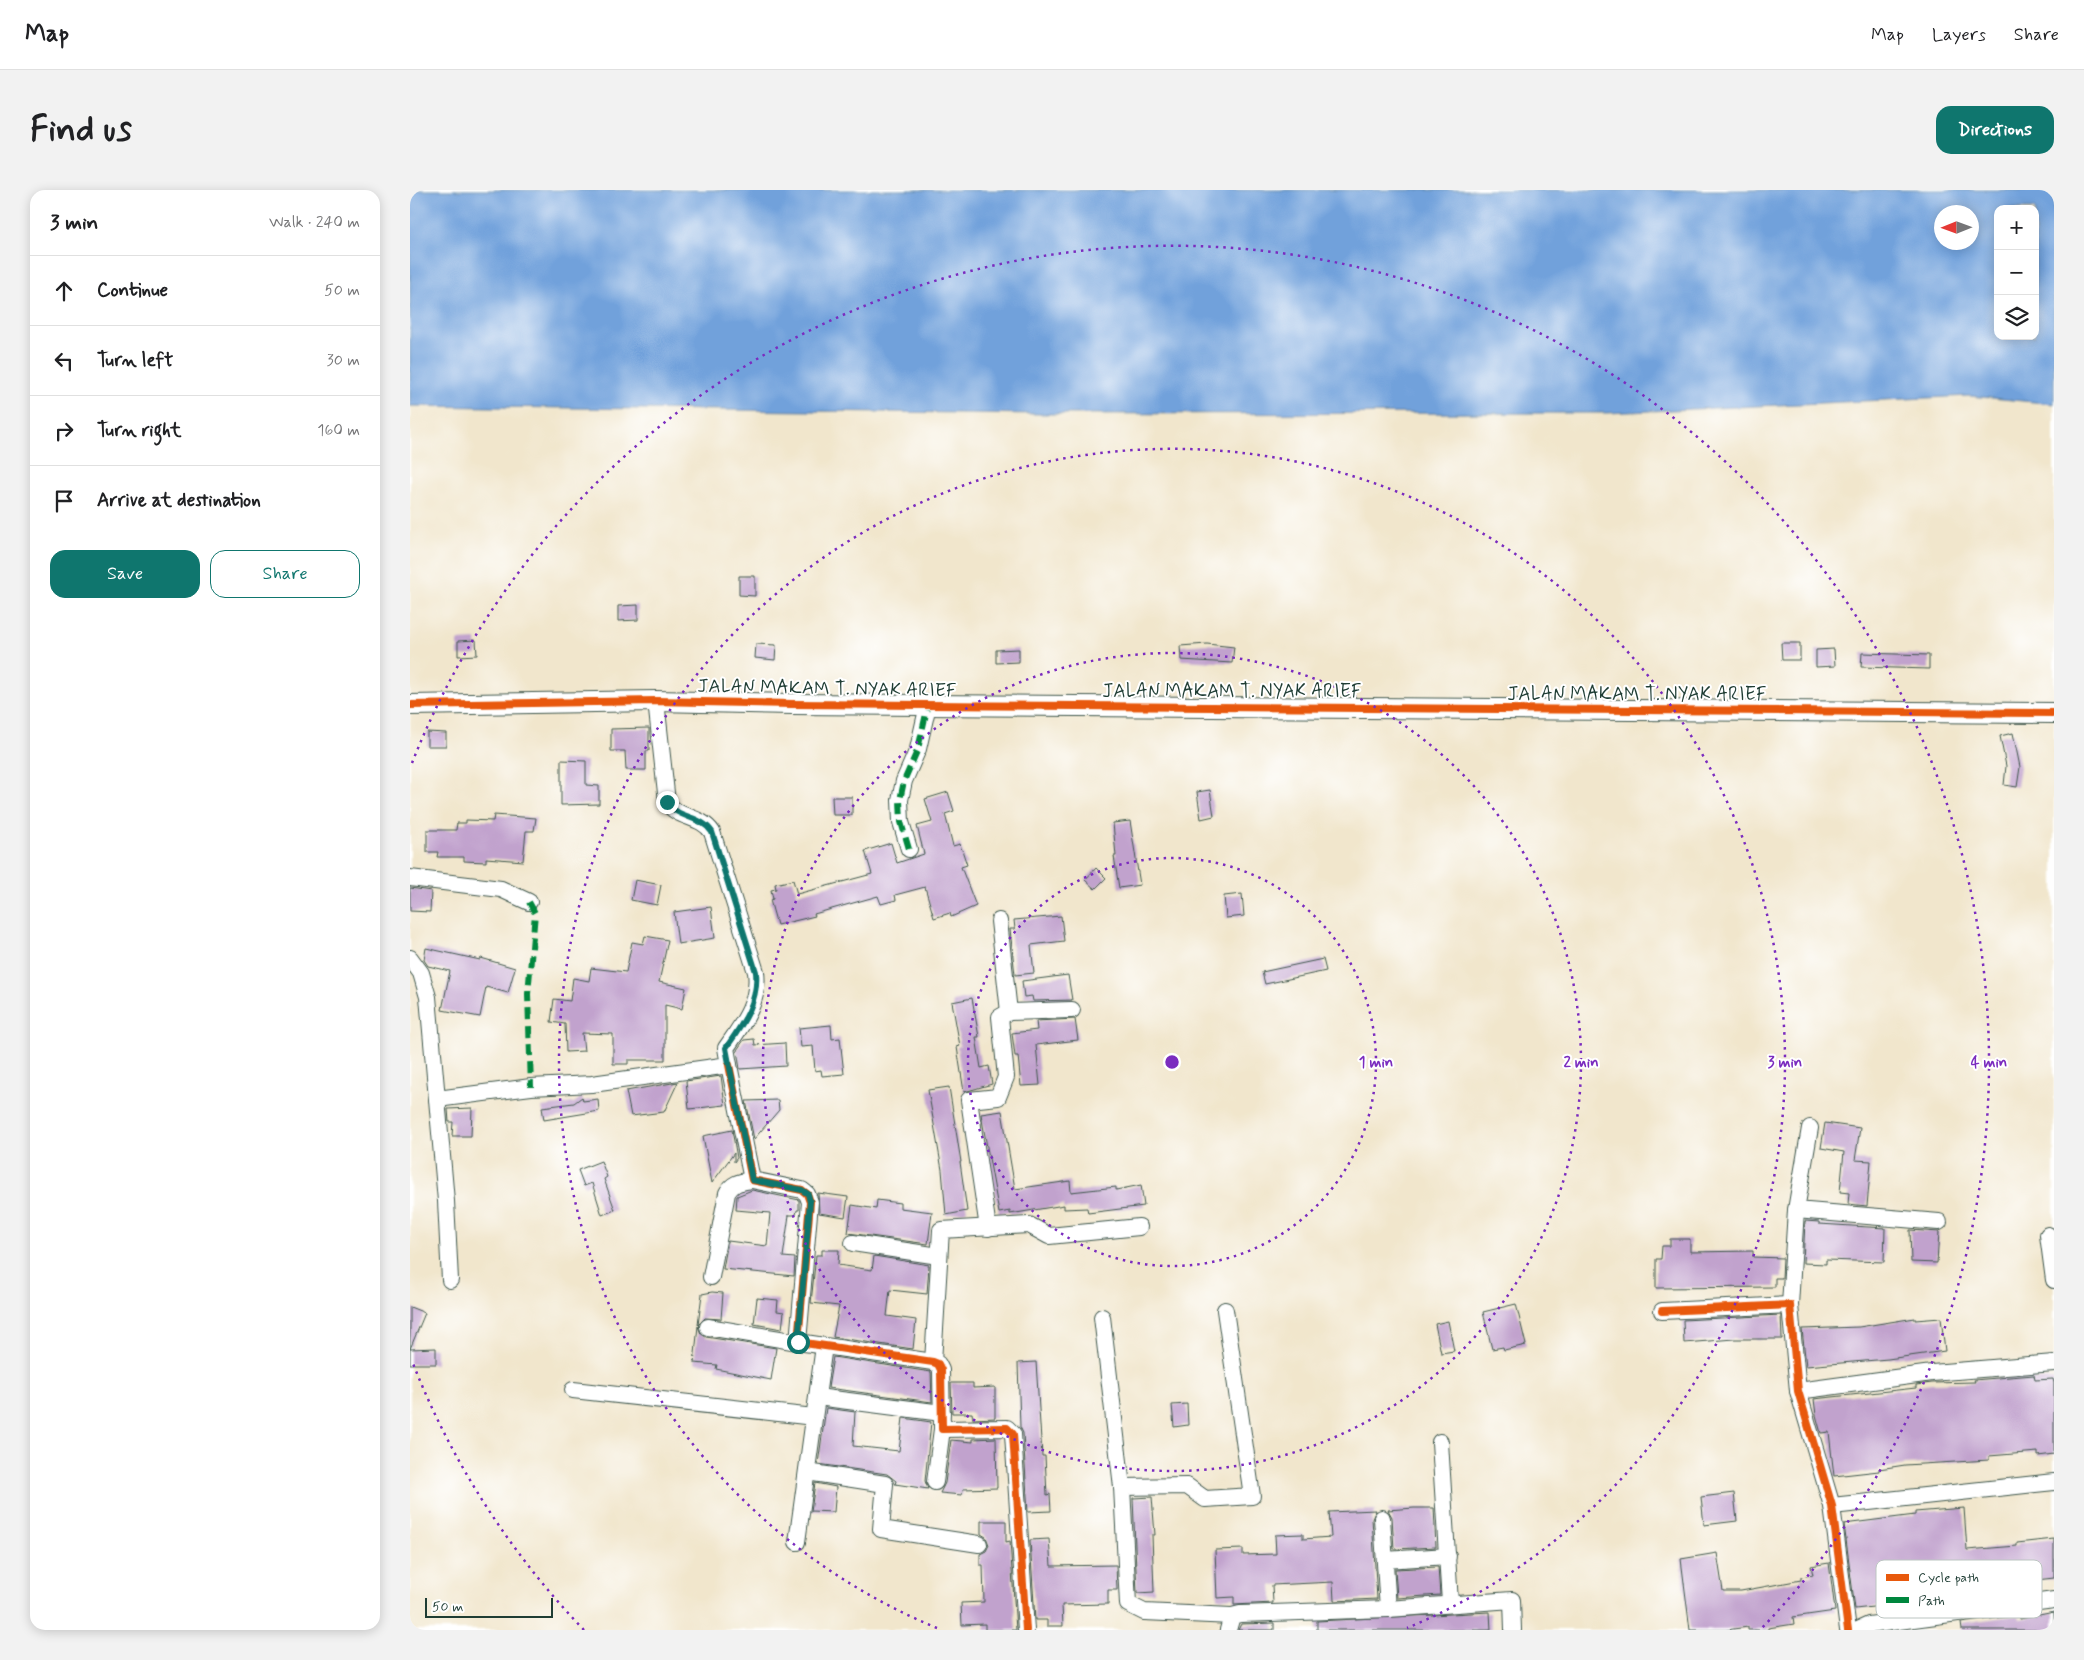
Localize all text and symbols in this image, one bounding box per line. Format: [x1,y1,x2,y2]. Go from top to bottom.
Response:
text: Map [25,19,69,50]
text: Map [1871,23,1904,47]
text: Layers [1932,23,1986,47]
text: Share [2014,23,2059,47]
button: Directions [1936,106,2054,154]
text: Find us [30,107,132,153]
north arrow [1934,205,1979,250]
map controls [1994,205,2039,340]
button: + [1994,205,2039,250]
text: 3 min [50,209,98,237]
text: Walk · 240 m [269,212,360,233]
button: − [1994,250,2039,295]
icon: ahead [50,277,78,305]
text: Continue [97,278,168,303]
text: 50 m [324,280,360,301]
button: layers [1994,295,2039,340]
icon: left [50,347,78,375]
text: Turn left [97,348,173,373]
text: 30 m [327,350,360,371]
icon: right [50,417,78,445]
text: Turn right [97,418,181,443]
text: 160 m [317,420,360,441]
icon: arrive [50,487,78,515]
text: Arrive at destination [97,488,261,513]
button: Save [50,550,200,598]
button: Share [210,550,360,598]
street label: JALAN MAKAM T. NYAK ARIEF [697,674,957,703]
street label: JALAN MAKAM T. NYAK ARIEF [1102,679,1362,704]
street label: JALAN MAKAM T. NYAK ARIEF [1507,682,1767,707]
route end [656,791,679,814]
centre of rings [1163,1053,1181,1071]
text: 1 min [1359,1053,1393,1073]
text: 2 min [1563,1053,1599,1073]
text: 3 min [1768,1053,1802,1073]
text: 4 min [1971,1053,2007,1073]
route start [787,1331,810,1354]
legend [1876,1560,2042,1618]
text: Cycle path [1918,1569,1979,1587]
text: Path [1918,1592,1945,1610]
scale bar [425,1595,552,1618]
text: 50 m [432,1598,463,1616]

